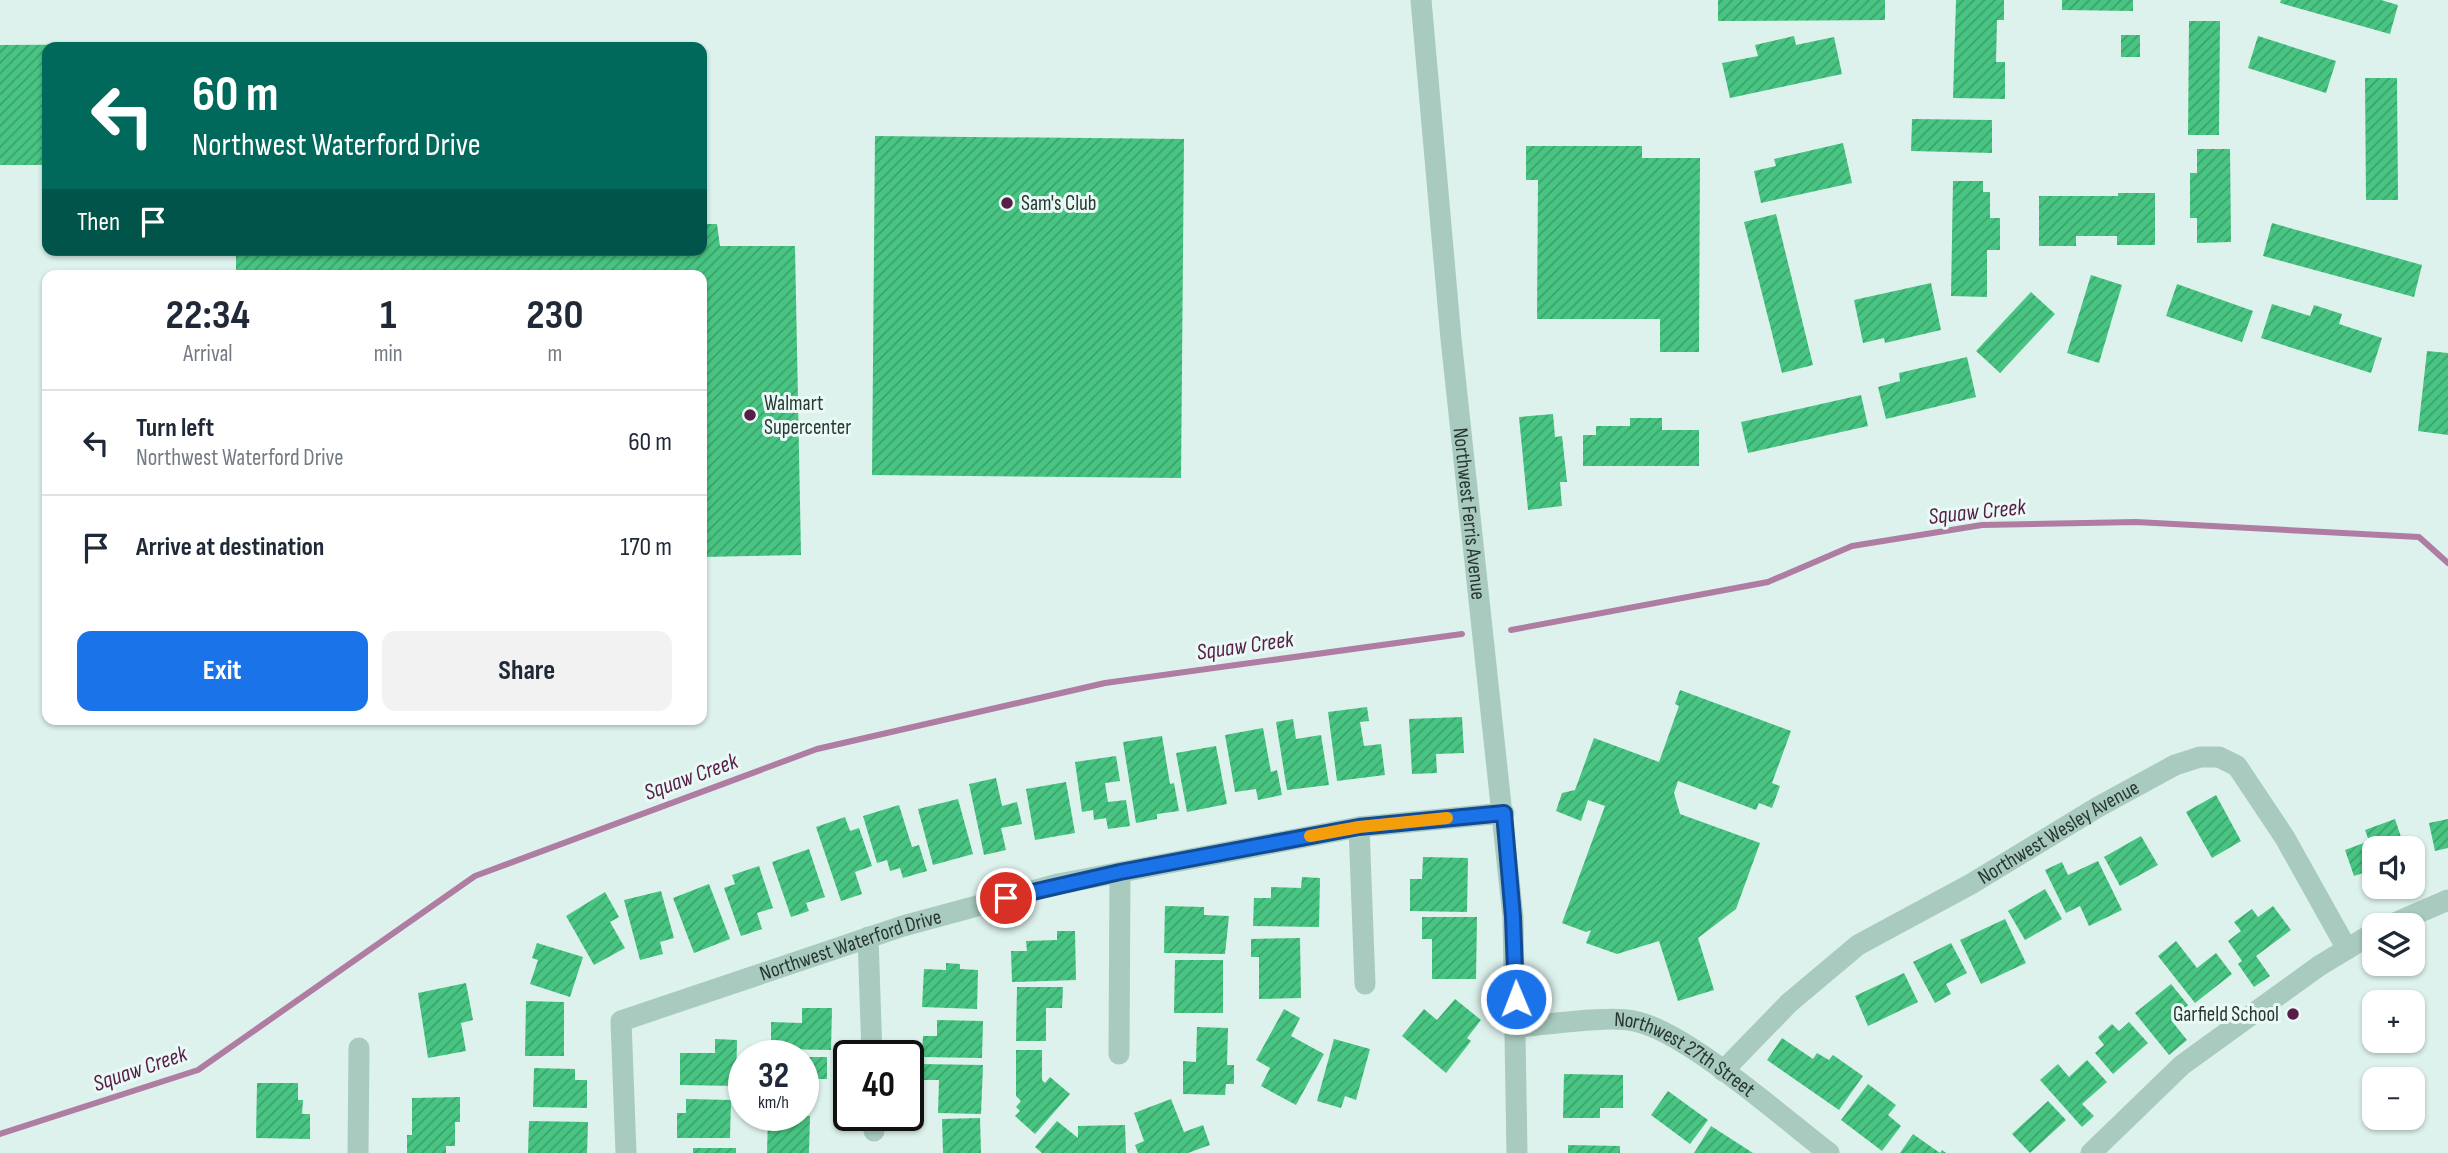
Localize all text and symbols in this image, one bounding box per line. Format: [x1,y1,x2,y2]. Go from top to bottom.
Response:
text: 60 m [192,66,279,125]
icon: left [77,70,168,161]
text: Northwest Waterford Drive [192,126,481,165]
place label: Sam's Club [1021,191,1097,216]
marker: Sam's Club [999,195,1015,211]
icon: arrive [134,203,172,241]
text: Then [77,207,120,238]
text: 22:34 [166,290,250,341]
text: 1 [380,290,396,341]
text: 230 [526,290,583,341]
text: Arrival [183,340,233,368]
text: min [374,340,403,368]
text: m [547,340,562,368]
place label: Walmart Supercenter [764,391,851,440]
marker: Walmart Supercenter [742,407,758,423]
text: Turn left [136,413,214,444]
icon: left [77,424,115,462]
street label: Northwest Ferris Avenue [1448,426,1491,601]
text: 60 m [628,427,672,458]
text: Northwest Waterford Drive [136,444,344,472]
water label: Squaw Creek [1927,493,2028,531]
icon: arrive [77,529,115,567]
text: Arrive at destination [136,532,324,563]
text: 170 m [620,532,672,563]
water label: Squaw Creek [1195,625,1297,667]
button: Exit [77,631,368,711]
button: Share [382,631,672,711]
water label: Squaw Creek [640,747,743,807]
street label: Northwest Wesley Avenue [1973,775,2143,889]
map controls [2362,836,2425,1130]
button: sound [2362,836,2425,899]
pin [976,868,1036,928]
icon: arrive [987,879,1025,917]
street label: Northwest Waterford Drive [756,904,944,986]
button: layers [2362,913,2425,976]
position arrow [1479,962,1553,1036]
button: + [2362,990,2425,1053]
place label: Garfield School [2173,1002,2279,1027]
marker: Garfield School [2285,1006,2301,1022]
street label: Northwest 27th Street [1614,1007,1760,1102]
water label: Squaw Creek [89,1039,192,1098]
speed limit sign: 40 [833,1040,924,1131]
text: 32 [758,1055,789,1098]
button: − [2362,1067,2425,1130]
text: km/h [758,1092,789,1113]

